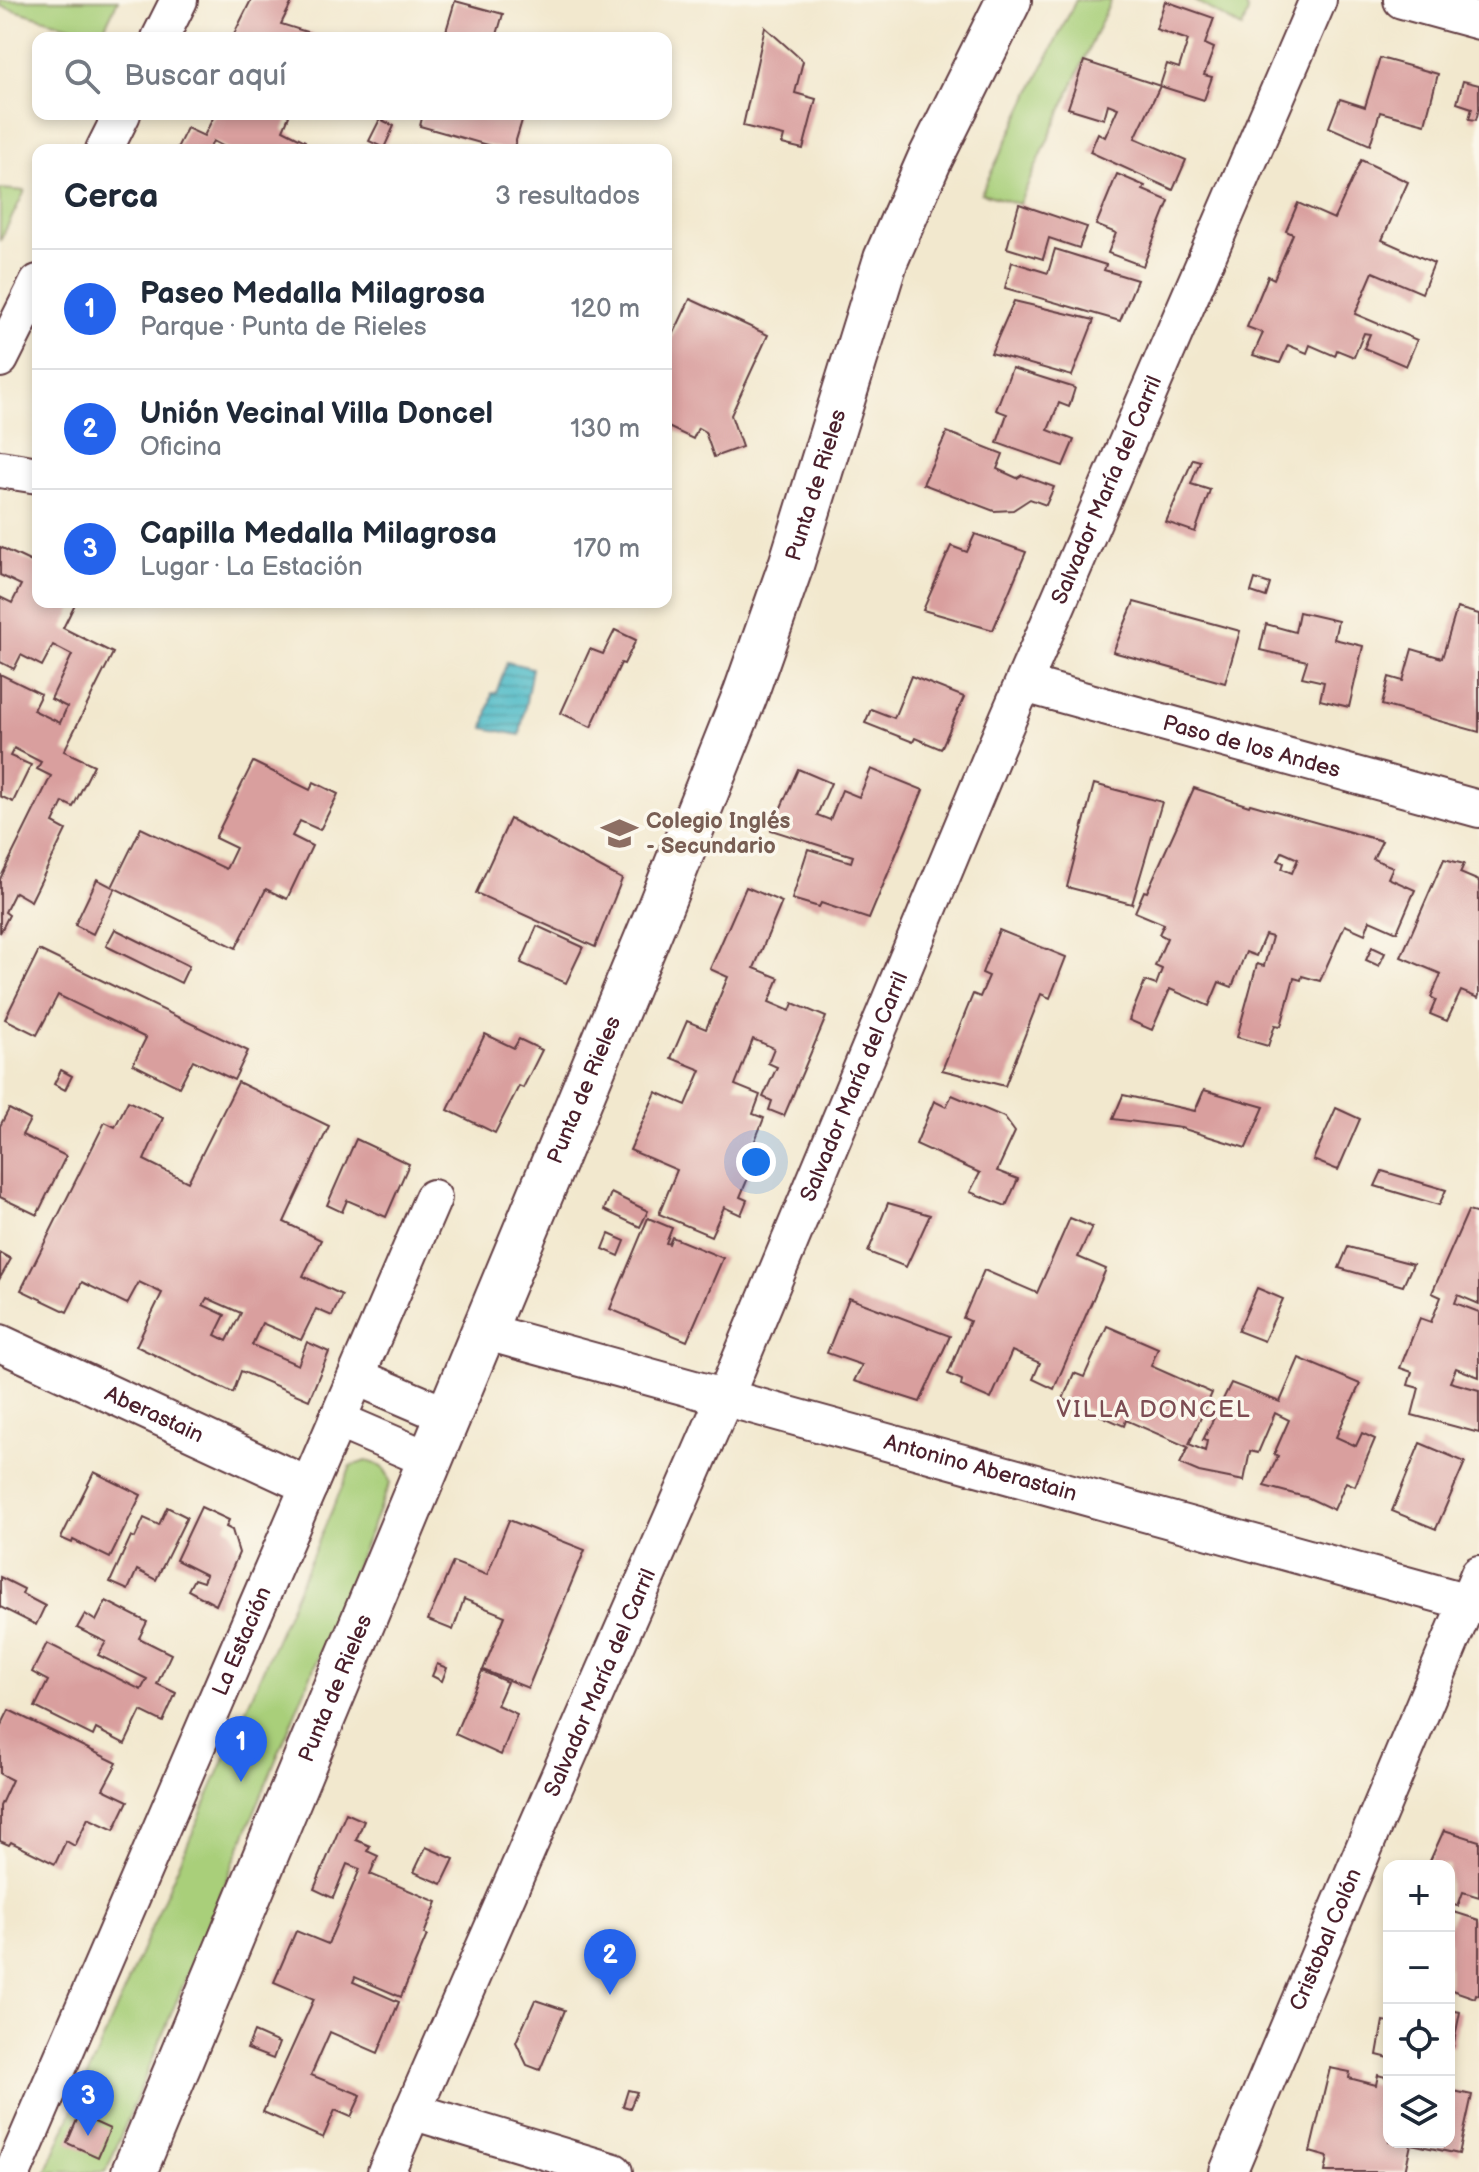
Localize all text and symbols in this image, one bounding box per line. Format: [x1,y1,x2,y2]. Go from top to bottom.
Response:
search box [32,32,672,120]
icon: search [60,54,104,98]
text: Buscar aquí [124,58,286,94]
text: Cerca [64,176,159,217]
text: 3 resultados [495,181,640,212]
text: Paseo Medalla Milagrosa [140,276,485,312]
text: 1 [85,294,95,325]
text: 120 m [571,294,640,325]
text: Parque · Punta de Rieles [140,312,427,343]
street label: Salvador María del Carril [1045,372,1168,608]
text: Unión Vecinal Villa Doncel [140,396,493,432]
street label: Punta de Rieles [780,406,852,564]
text: 2 [82,414,98,445]
text: 130 m [570,414,640,445]
text: Oficina [140,432,222,463]
text: Capilla Medalla Milagrosa [140,516,497,552]
text: 3 [82,534,98,565]
text: 170 m [573,534,640,565]
text: Lugar · La Estación [140,552,363,583]
street label: Paso de los Andes [1160,709,1343,784]
place label: Colegio Inglés - Secundario [646,808,790,860]
school or university icon: Colegio Inglés - Secundario [601,815,639,853]
street label: Salvador María del Carril [794,968,914,1206]
street label: Punta de Rieles [541,1012,627,1168]
your location [736,1142,776,1182]
street label: Aberastain [101,1380,208,1449]
district label: VILLA DONCEL [1056,1395,1252,1424]
street label: Antonino Aberastain [881,1428,1080,1507]
street label: Salvador María del Carril [538,1565,662,1801]
street label: La Estación [206,1583,277,1700]
street label: Punta de Rieles [293,1610,378,1766]
pin: 1 [215,1716,267,1782]
map controls [1383,1860,1455,2148]
button: + [1383,1860,1455,1932]
street label: Cristobal Colón [1284,1864,1367,2015]
pin: 2 [584,1929,636,1995]
button: − [1383,1932,1455,2004]
button: locate [1383,2004,1455,2076]
pin: 3 [62,2070,114,2136]
button: layers [1383,2076,1455,2148]

